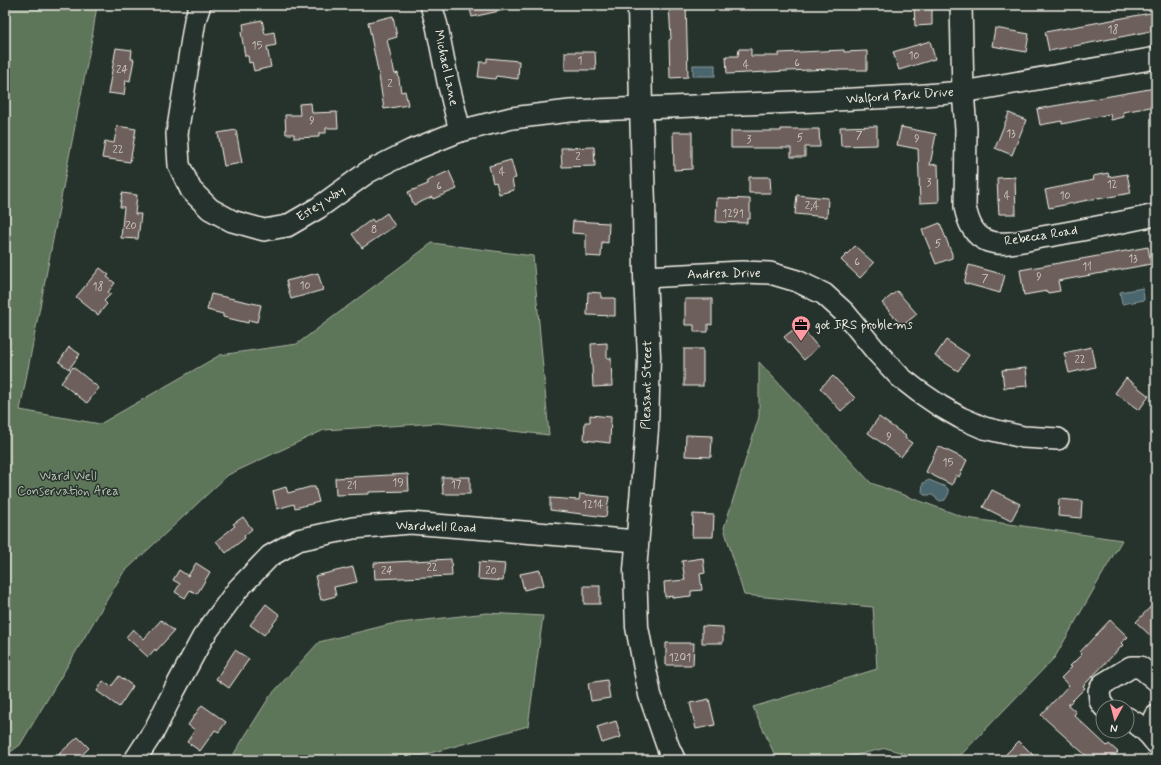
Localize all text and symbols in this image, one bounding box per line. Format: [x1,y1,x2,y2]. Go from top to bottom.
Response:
house number: 18 [1108,23,1118,37]
street label: Michael Lane [430,28,462,108]
house number: 15 [252,39,263,53]
house number: 10 [908,49,920,63]
house number: 1 [578,54,583,68]
house number: 6 [794,56,800,70]
house number: 4 [743,58,750,72]
house number: 24 [116,63,128,77]
house number: 2 [387,77,393,91]
street label: Walford Park Drive [846,84,955,110]
house number: 9 [309,114,315,128]
house number: 13 [1006,127,1016,141]
house number: 7 [856,129,863,143]
house number: 5 [797,131,804,145]
house number: 9 [914,132,920,146]
house number: 3 [747,133,752,147]
house number: 22 [112,143,124,157]
house number: 2 [575,150,581,164]
house number: 4 [499,165,506,179]
house number: 3 [927,176,932,190]
house number: 12 [1107,178,1118,192]
house number: 6 [436,179,442,193]
street label: Estey Way [293,182,349,226]
house number: 4 [1004,189,1011,203]
house number: 10 [1059,189,1071,203]
house number: 2;4 [805,199,820,213]
house number: 1291 [722,207,744,221]
house number: 20 [125,219,137,233]
street label: Rebecca Road [1003,222,1079,250]
house number: 8 [371,223,377,237]
house number: 5 [935,237,942,251]
house number: 13 [1128,252,1138,266]
house number: 6 [854,255,860,269]
house number: 11 [1082,260,1092,274]
street label: Andrea Drive [687,265,761,283]
house number: 9 [1036,270,1042,284]
house number: 7 [982,272,989,286]
house number: 10 [299,279,311,293]
house number: 18 [93,280,103,294]
office icon: got IRS problems [790,314,812,342]
place label: got IRS problems [815,317,913,334]
street label: Pleasant Street [638,340,656,430]
house number: 22 [1074,353,1086,367]
house number: 9 [886,430,892,444]
house number: 15 [943,456,954,470]
park label: Ward Well Conservation Area [17,468,119,500]
house number: 19 [392,476,404,490]
house number: 17 [451,478,462,492]
house number: 21 [347,479,357,493]
house number: 1214 [582,498,604,512]
street label: Wardwell Road [395,517,477,537]
house number: 22 [426,561,438,575]
house number: 24 [381,564,393,578]
house number: 20 [485,564,497,578]
house number: 1201 [669,651,691,665]
north arrow [1095,699,1135,739]
text: N [1109,721,1118,735]

